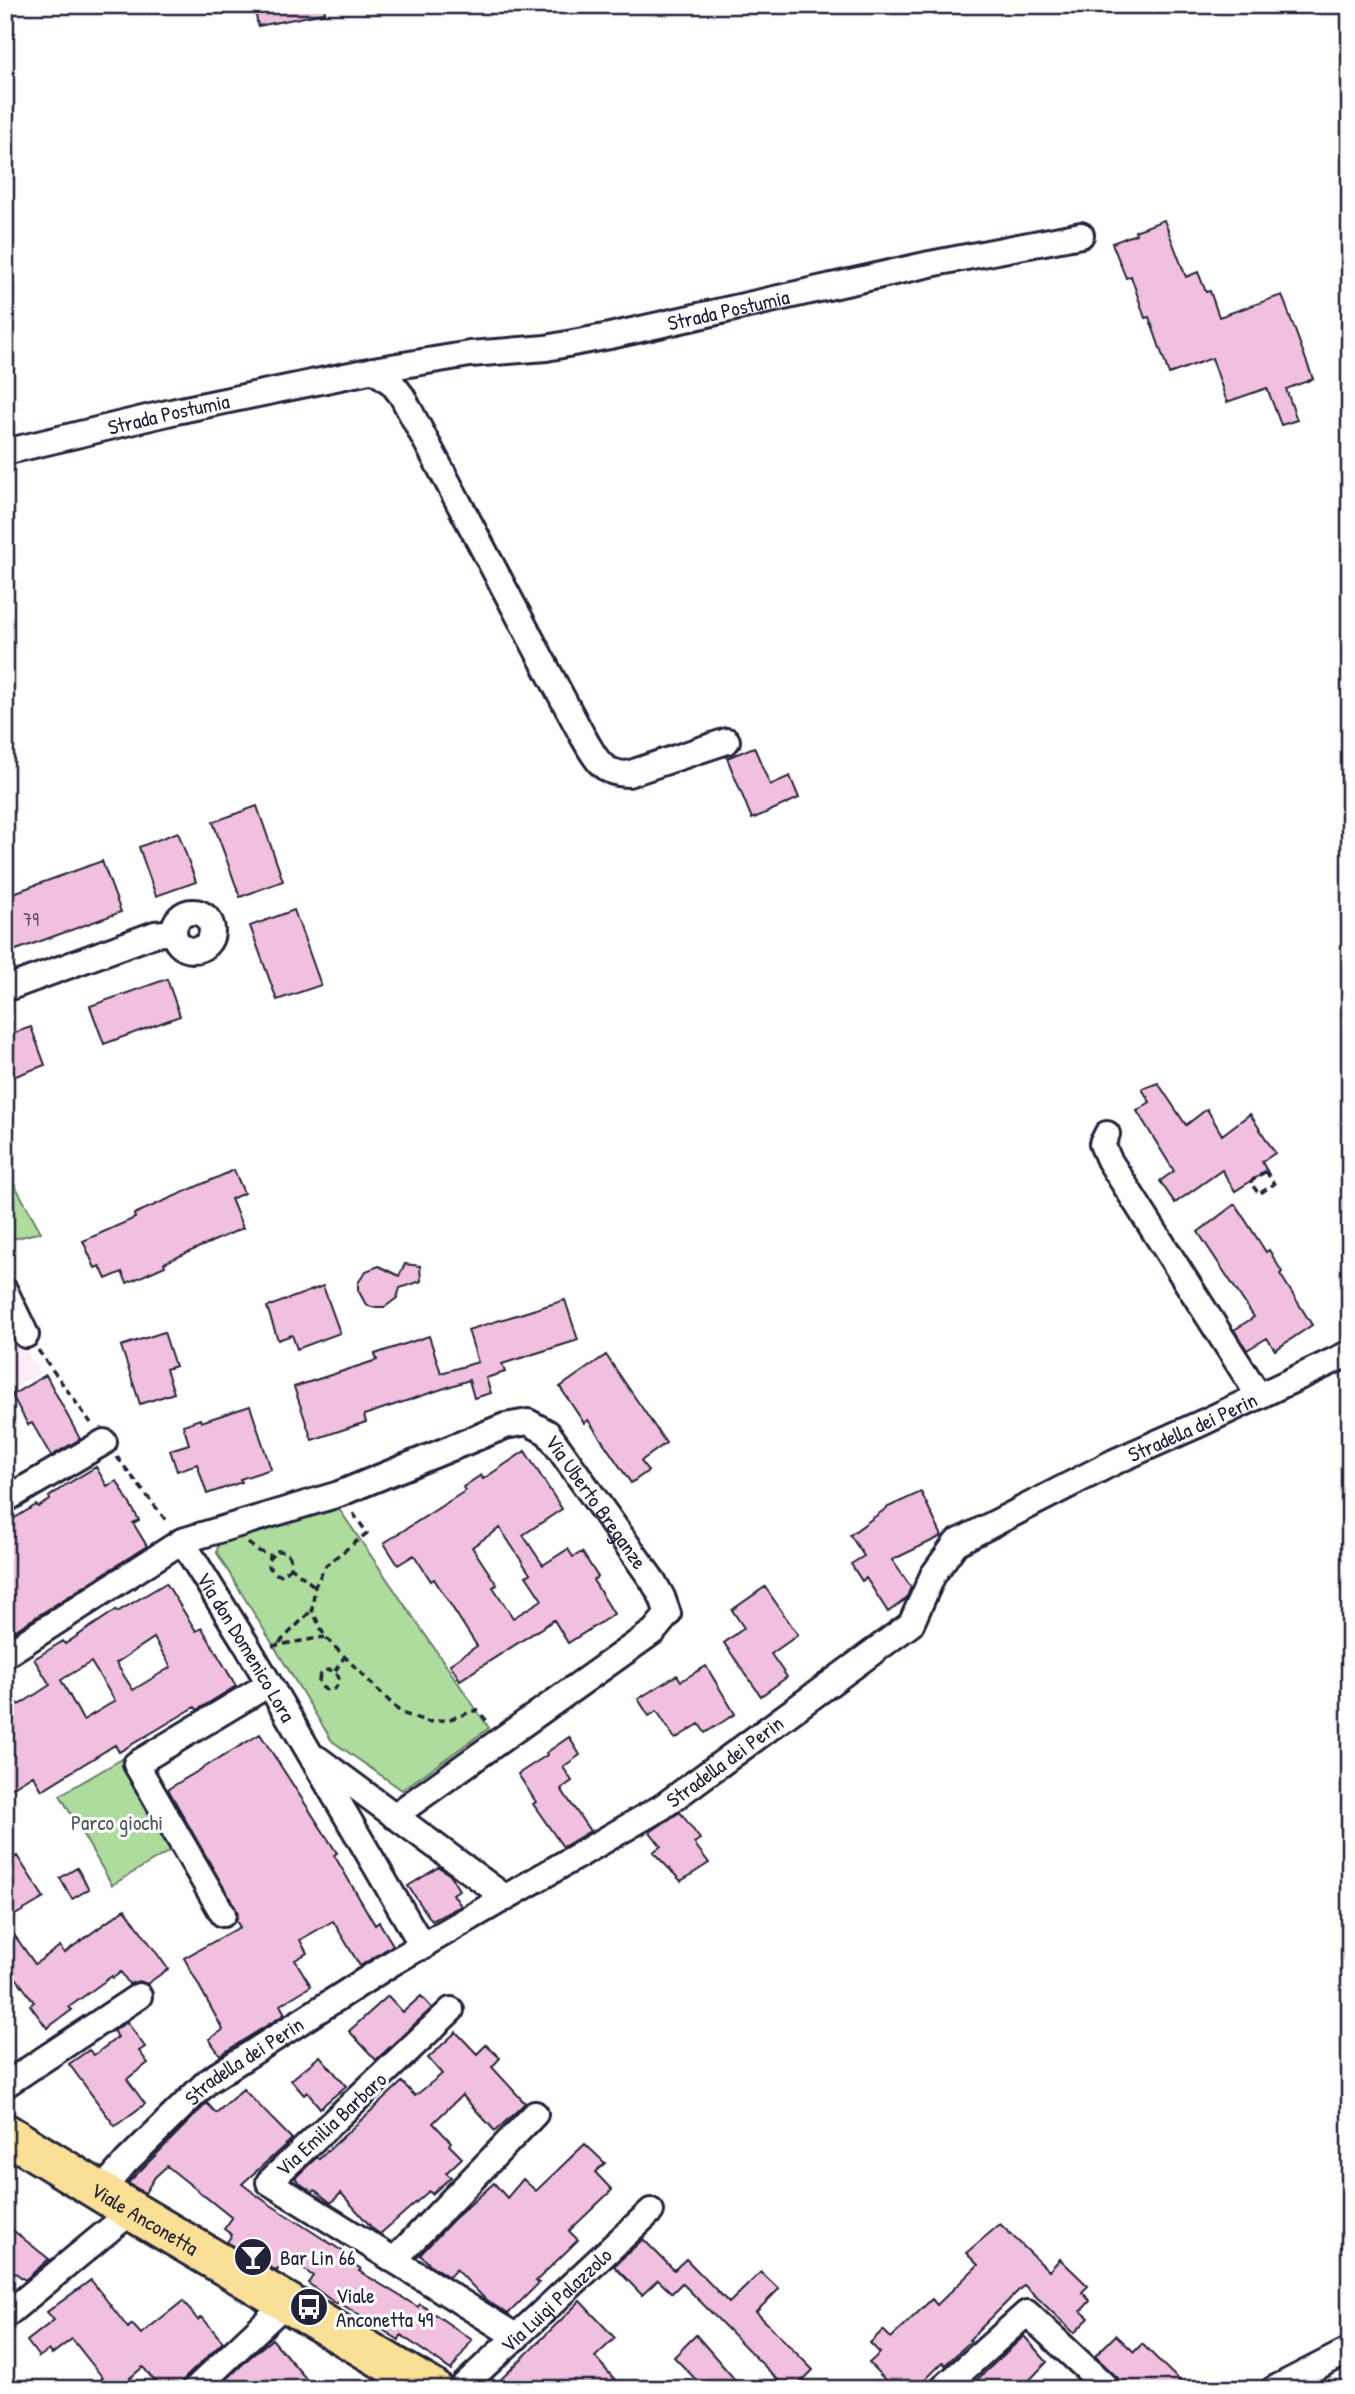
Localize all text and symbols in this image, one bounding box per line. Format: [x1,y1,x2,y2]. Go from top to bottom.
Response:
street label: Strada Postumia [665,282,792,337]
street label: Strada Postumia [105,386,232,441]
house number: 79 [23,907,39,932]
street label: Stradella dei Perin [1123,1385,1262,1469]
street label: Via Uberto Breganze [539,1429,654,1575]
street label: Via don Domenico Lora [190,1566,303,1727]
street label: Stradella dei Perin [660,1708,789,1814]
park label: Parco giochi [71,1808,163,1837]
street label: Stradella dei Perin [178,2009,309,2111]
street label: Via Emilia Barbaro [269,2065,393,2183]
street label: Viale Anconetta [86,2175,204,2262]
bar icon: Bar Lin 66 [232,2236,274,2278]
street label: Via Luigi Palazzolo [494,2241,618,2359]
place label: Bar Lin 66 [280,2243,355,2272]
place label: Viale Anconetta 49 [336,2281,434,2334]
bus stop icon: Viale Anconetta 49 [288,2286,330,2328]

